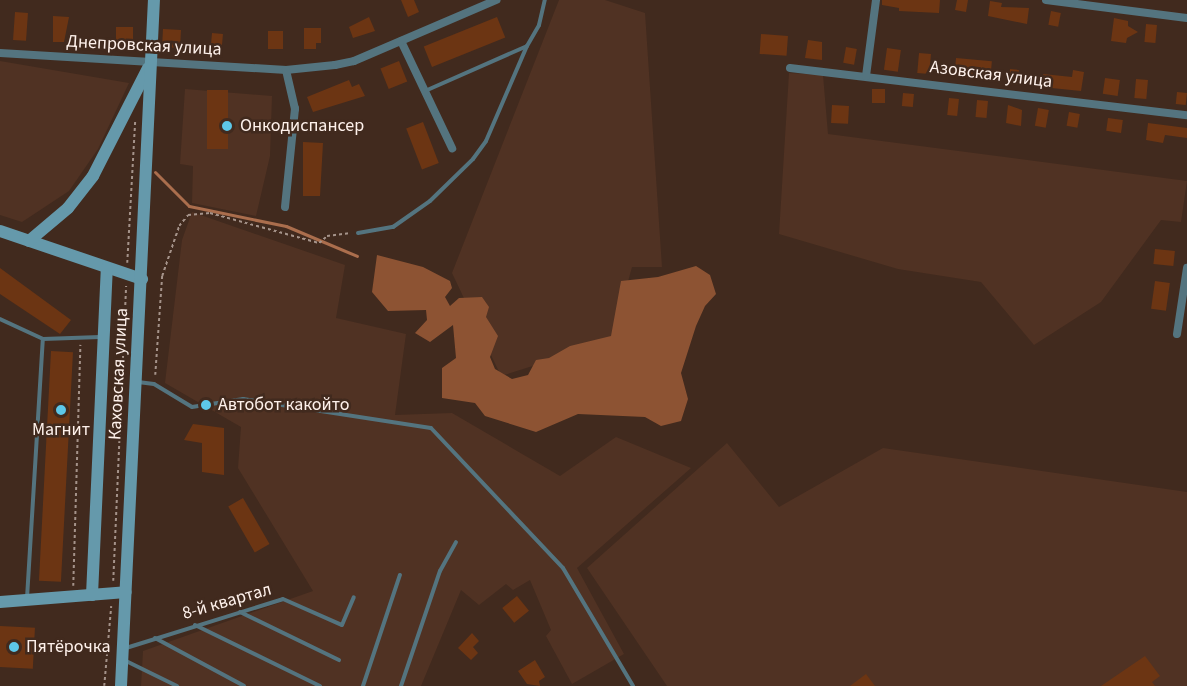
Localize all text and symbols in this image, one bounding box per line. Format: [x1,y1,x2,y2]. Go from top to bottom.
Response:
street label: Днепровская улица [66,31,222,61]
street label: Азовская улица [929,57,1053,93]
place label: Онкодиспансер [240,115,364,137]
marker: Онкодиспансер [218,117,236,135]
street label: Каховская улица [105,307,133,441]
place label: Автобот какойто [218,394,350,416]
marker: Автобот какойто [199,398,213,412]
marker: Магнит [54,403,68,417]
place label: Магнит [32,419,90,441]
street label: 8-й квартал [180,579,274,625]
place label: Пятёрочка [26,636,111,658]
marker: Пятёрочка [7,640,21,654]

